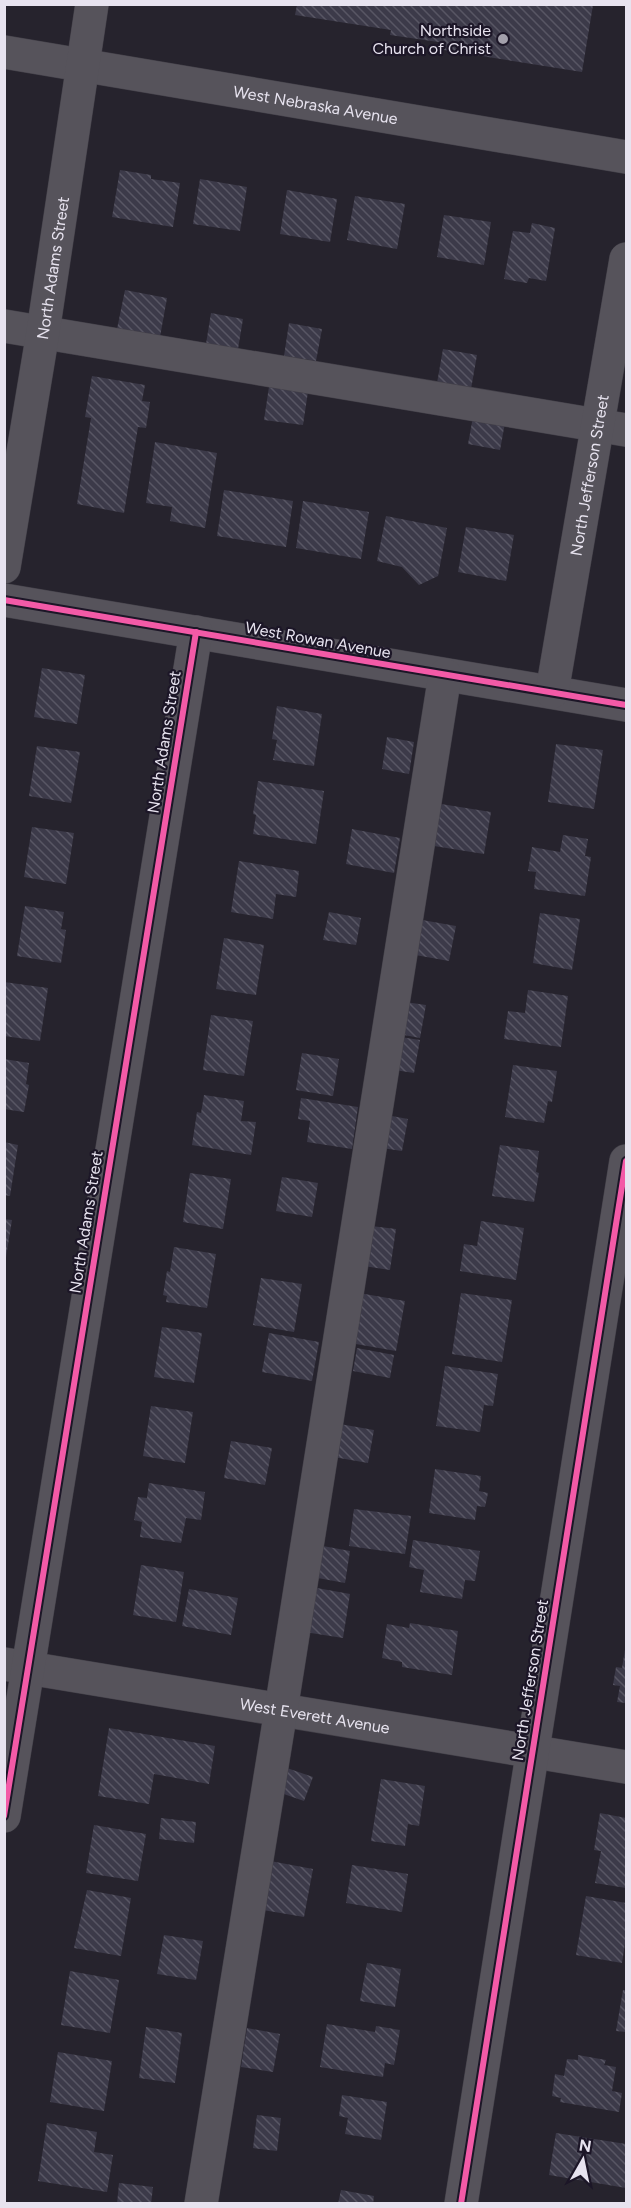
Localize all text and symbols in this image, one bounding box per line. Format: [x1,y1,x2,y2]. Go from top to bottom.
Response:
place label: Northside Church of Christ [372,21,491,58]
marker: Northside Church of Christ [496,32,510,46]
street label: West Nebraska Avenue [232,81,399,128]
street label: North Adams Street [32,195,73,341]
street label: North Jefferson Street [566,393,612,557]
street label: West Rowan Avenue [244,618,393,662]
street label: North Adams Street [143,669,185,815]
street label: North Adams Street [65,1149,107,1295]
street label: North Jefferson Street [508,1598,552,1762]
street label: West Everett Avenue [238,1694,391,1737]
north arrow [553,2130,613,2190]
text: N [578,2135,593,2156]

